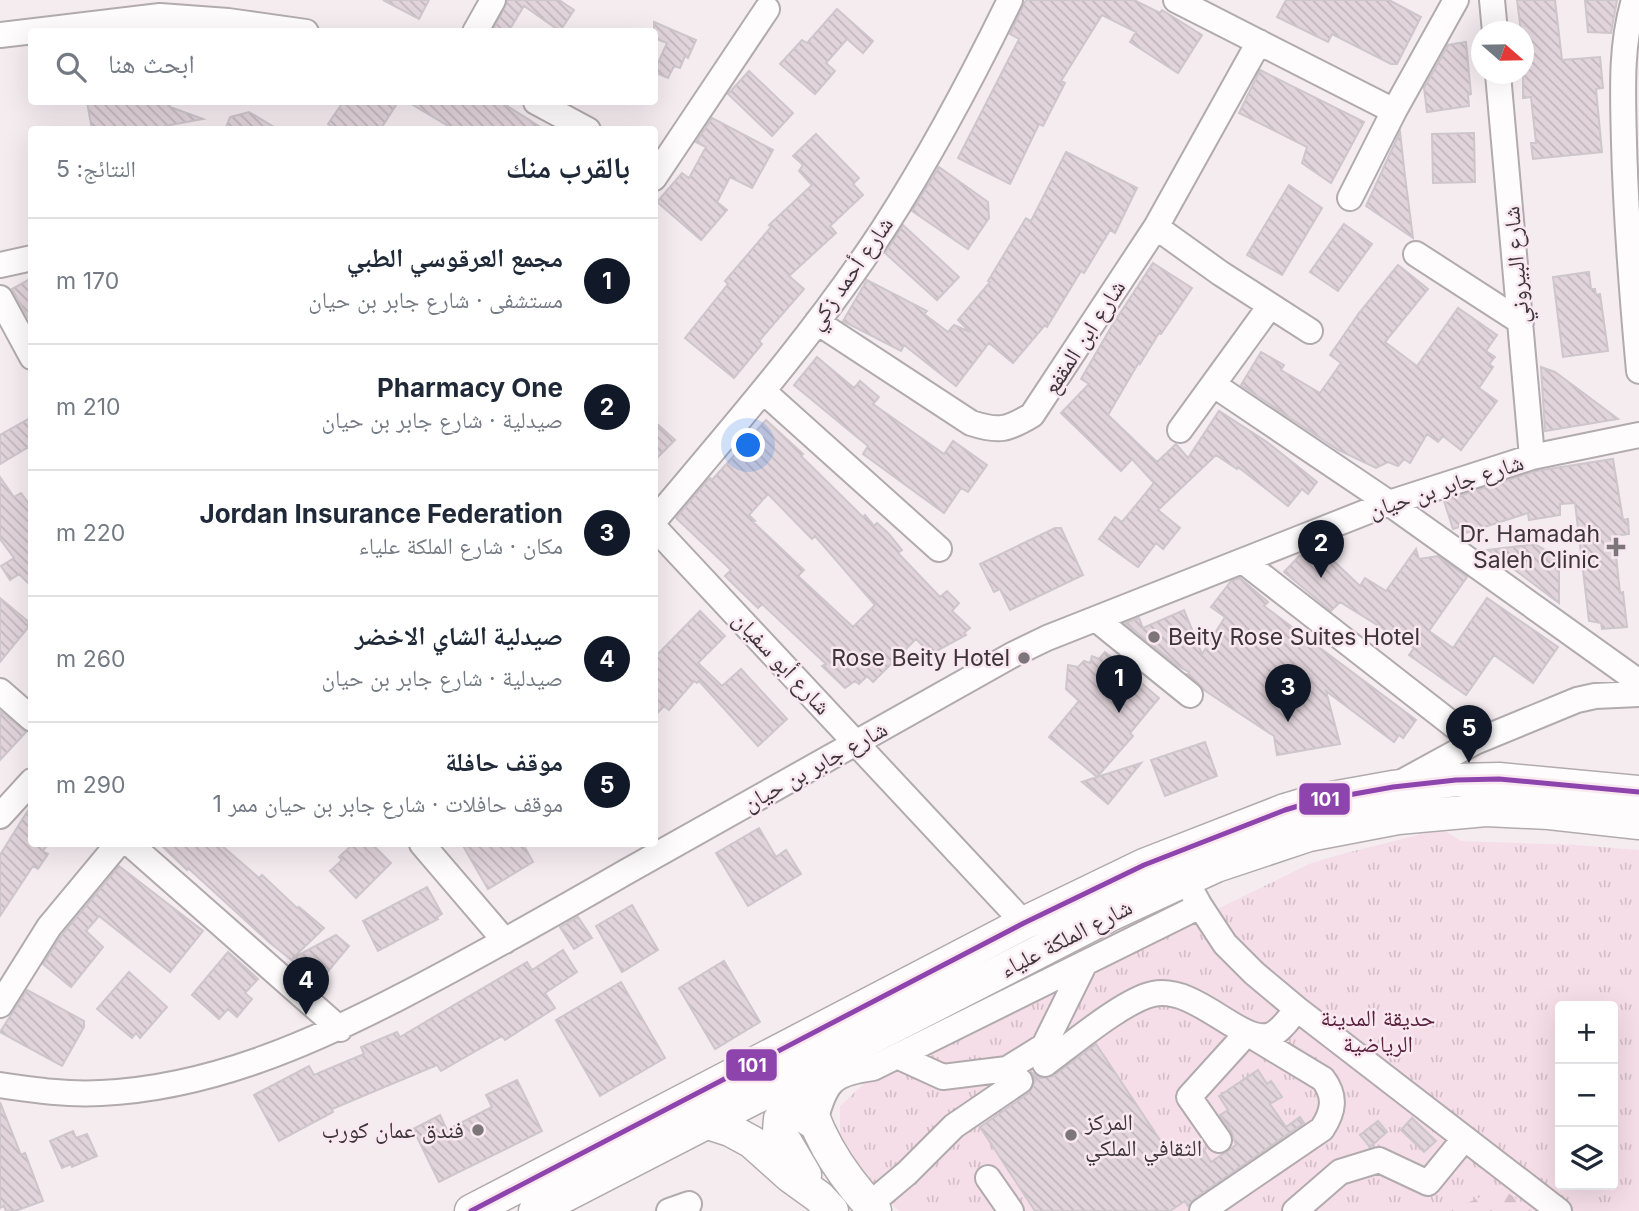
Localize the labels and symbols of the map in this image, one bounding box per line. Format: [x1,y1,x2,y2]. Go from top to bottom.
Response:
north arrow [1471,21,1534,84]
street label: شارع البيروني [1497,205,1540,325]
street label: شارع أحمد زكي [801,211,903,338]
street label: شارع ابن المقفع [1037,275,1132,400]
your location [731,428,765,462]
street label: شارع جابر بن حيان [1365,448,1527,525]
pin: 2 [1298,520,1344,578]
place label: Dr. Hamadah Saleh Clinic [1459,520,1600,574]
marker: Dr. Hamadah Saleh Clinic [1606,537,1626,557]
street label: شارع أبو سفيان [726,606,837,721]
place label: Beity Rose Suites Hotel [1168,623,1420,651]
marker: Beity Rose Suites Hotel [1146,629,1162,645]
place label: Rose Beity Hotel [831,644,1010,672]
marker: Rose Beity Hotel [1016,650,1032,666]
pin: 1 [1096,655,1142,713]
pin: 3 [1265,664,1311,722]
pin: 5 [1446,705,1492,763]
street label: شارع جابر بن حيان [738,715,893,818]
line badge: 101 [1298,782,1351,816]
text: 101 [1310,788,1340,811]
street label: شارع الملكة علياء [995,893,1137,984]
pin: 4 [283,957,329,1015]
park label: حديقة المدينة الرياضية [1321,1004,1435,1058]
line badge: 101 [725,1048,778,1082]
text: 101 [737,1054,767,1077]
place label: المركز الثقافي الملكي [1084,1108,1202,1167]
place label: فندق عمان كورب [322,1116,464,1144]
marker: فندق عمان كورب [470,1122,486,1138]
marker: المركز الثقافي الملكي [1063,1127,1079,1143]

